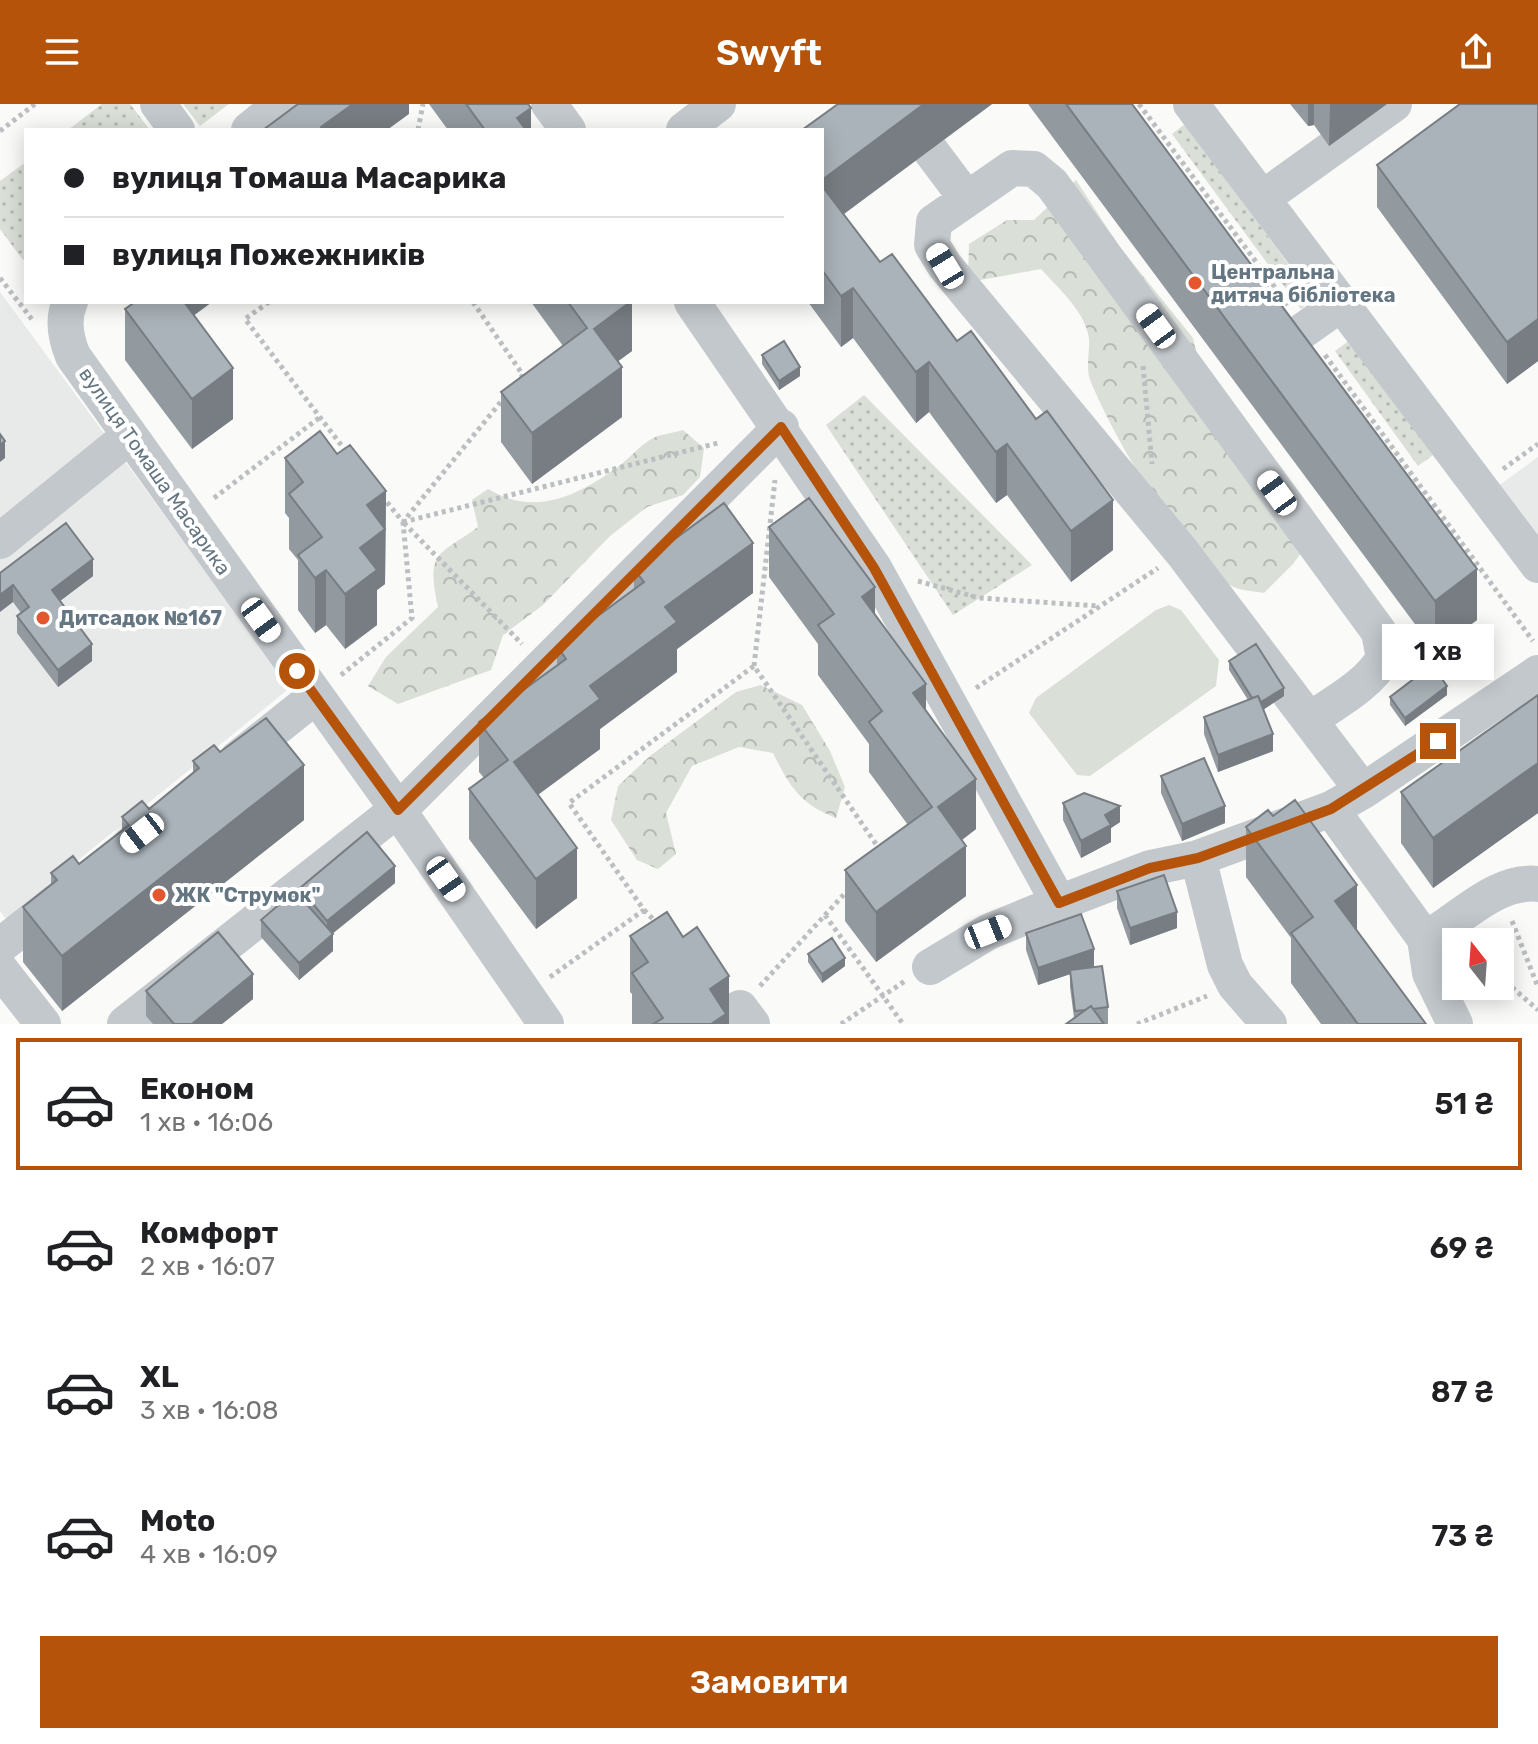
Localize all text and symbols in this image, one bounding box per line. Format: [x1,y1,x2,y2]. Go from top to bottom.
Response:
icon: menu [40,30,84,74]
icon: share [1454,30,1498,74]
text: Swyft [716,31,822,74]
text: вулиця Томаша Масарика [112,160,507,196]
text: вулиця Пожежників [112,237,426,273]
car [922,239,968,293]
place label: Центральна дитяча бібліотека [1211,260,1396,307]
marker: Центральна дитяча бібліотека [1186,274,1204,292]
car [1132,300,1180,352]
street label: вулиця Томаша Масарика [74,363,236,579]
car [1253,467,1301,519]
car [237,594,285,646]
place label: Дитсадок №167 [59,606,222,630]
marker: Дитсадок №167 [34,609,52,627]
callout: 1 хв [1382,625,1494,681]
text: 1 хв [1414,636,1462,667]
route start [279,653,315,689]
route end [1420,723,1456,759]
car [116,809,168,857]
car [422,852,470,906]
place label: ЖК "Струмок" [175,883,321,907]
marker: ЖК "Струмок" [150,886,168,904]
car [961,912,1015,952]
north arrow [1442,928,1514,1000]
map controls [1442,928,1514,1000]
icon: car [44,1068,116,1140]
text: Економ [140,1071,254,1107]
text: 51 ₴ [1434,1086,1494,1122]
text: 1 хв · 16:06 [140,1107,273,1138]
icon: car [44,1212,116,1284]
text: Комфорт [140,1215,278,1251]
text: 69 ₴ [1429,1230,1494,1266]
text: 2 хв · 16:07 [140,1251,275,1282]
icon: car [44,1356,116,1428]
text: XL [140,1359,179,1395]
text: 87 ₴ [1431,1374,1494,1410]
text: 3 хв · 16:08 [140,1395,278,1426]
icon: car [44,1500,116,1572]
text: Moto [140,1503,215,1539]
text: 73 ₴ [1431,1518,1494,1554]
text: 4 хв · 16:09 [140,1539,278,1570]
button: Замовити [40,1636,1498,1728]

